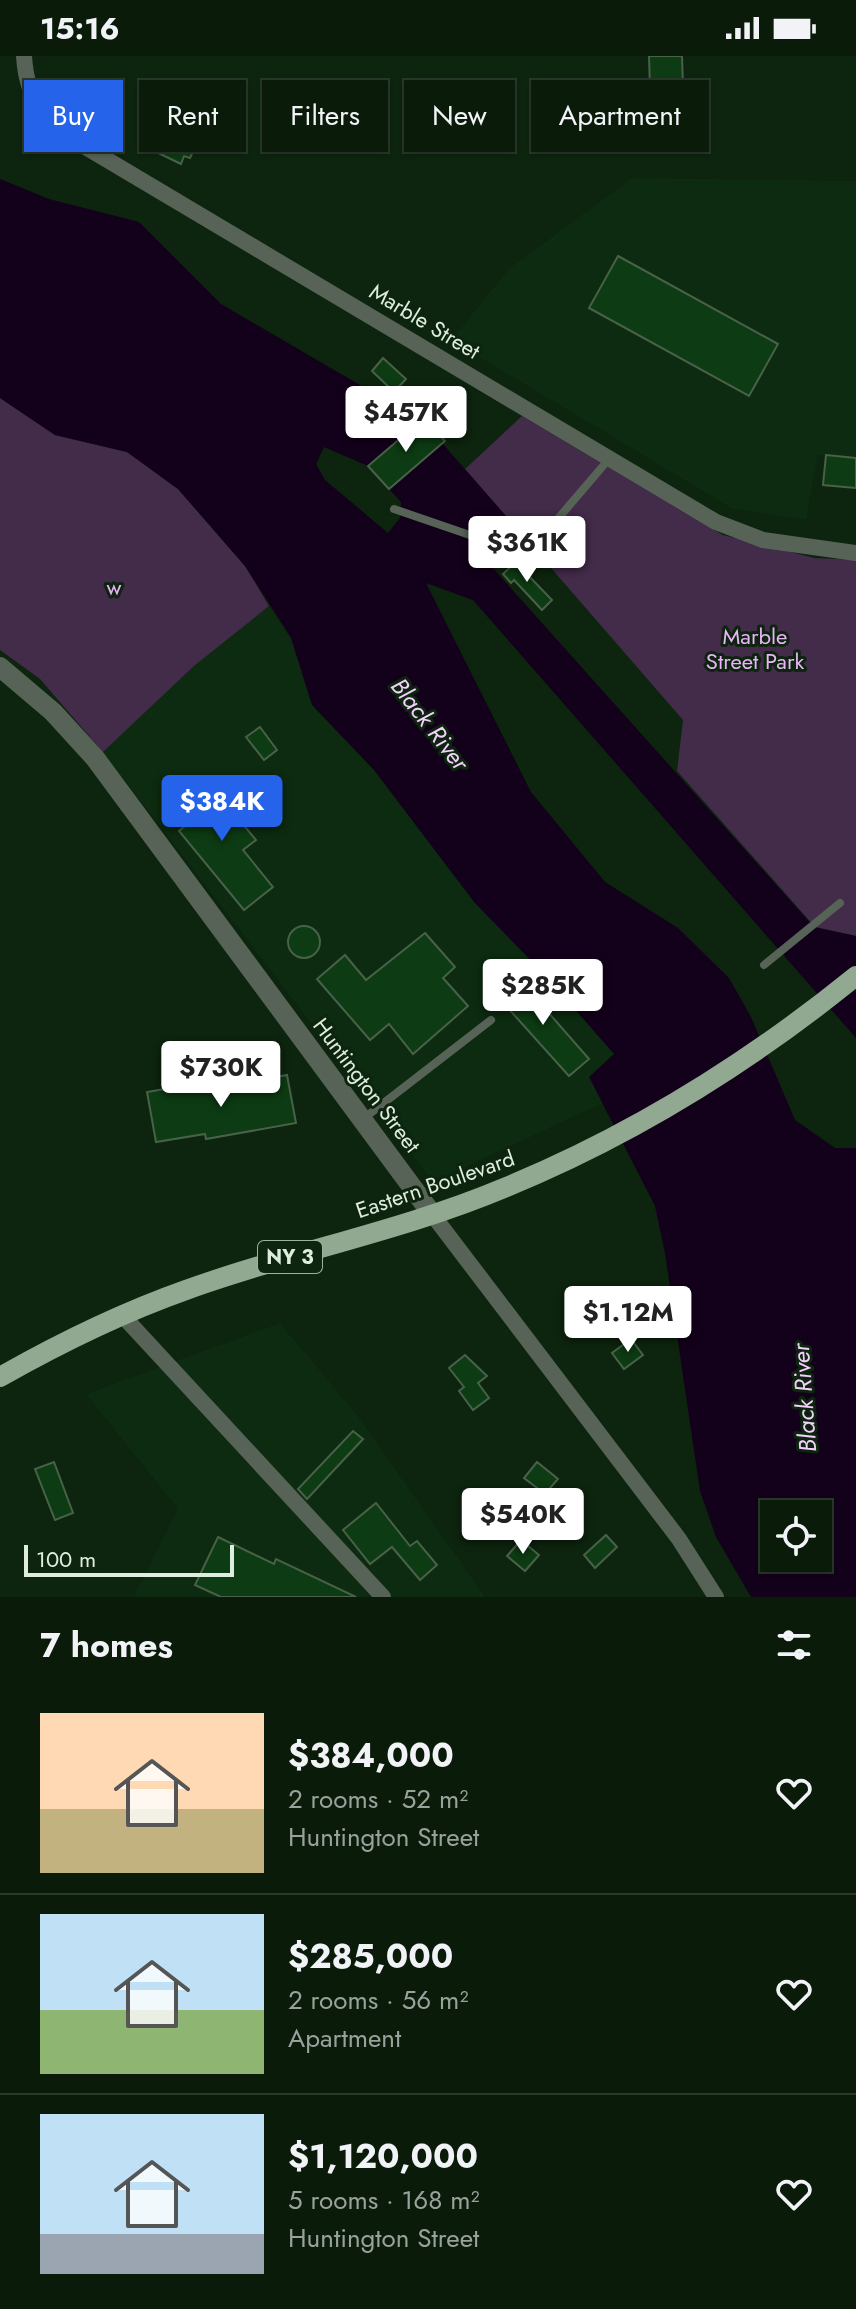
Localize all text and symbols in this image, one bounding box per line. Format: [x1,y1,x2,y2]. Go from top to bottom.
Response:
text: 15:16 [40,7,120,50]
chip: Buy [24,80,123,152]
chip: Rent [139,80,246,152]
chip: Filters [262,80,388,152]
chip: New [404,80,515,152]
chip: Apartment [531,80,709,152]
street label: Marble Street [364,275,487,367]
pin: $457K [350,386,462,454]
text: $457K [364,393,448,431]
pin: $361K [471,516,583,584]
text: $361K [486,523,568,561]
park label: w [107,571,122,603]
park label: Marble Street Park [706,620,804,677]
water label: Black River [383,670,479,779]
pin: $384K [166,775,278,843]
text: $384K [180,782,264,820]
pin: $285K [487,959,599,1027]
text: $285K [501,966,585,1004]
street label: Huntington Street [306,1011,429,1160]
pin: $730K [165,1041,277,1109]
text: $730K [179,1048,263,1086]
street label: Eastern Boulevard [351,1142,519,1226]
road number: NY 3 [258,1241,322,1273]
pin: $1.12M [563,1286,693,1354]
text: $1.12M [582,1293,674,1331]
water label: Black River [783,1340,825,1454]
pin: $540K [467,1488,579,1556]
text: $540K [480,1495,566,1533]
map controls [760,1500,832,1572]
button: locate [760,1500,832,1572]
scale bar [24,1541,234,1577]
text: 100 m [36,1543,96,1575]
text: 7 homes [40,1621,173,1670]
icon: filters [772,1623,816,1667]
text: $384,000 [288,1731,454,1780]
icon: home [104,1745,200,1841]
icon: heart [772,1771,816,1815]
text: 2 rooms · 52 m² [288,1780,468,1818]
text: Huntington Street [288,1818,479,1856]
text: $285,000 [288,1932,453,1981]
icon: home [104,1946,200,2042]
icon: heart [772,1972,816,2016]
text: 2 rooms · 56 m² [288,1981,468,2019]
text: Apartment [288,2019,401,2057]
text: $1,120,000 [288,2132,478,2181]
icon: home [104,2146,200,2242]
icon: heart [772,2172,816,2216]
text: 5 rooms · 168 m² [288,2181,480,2219]
text: Huntington Street [288,2219,479,2257]

